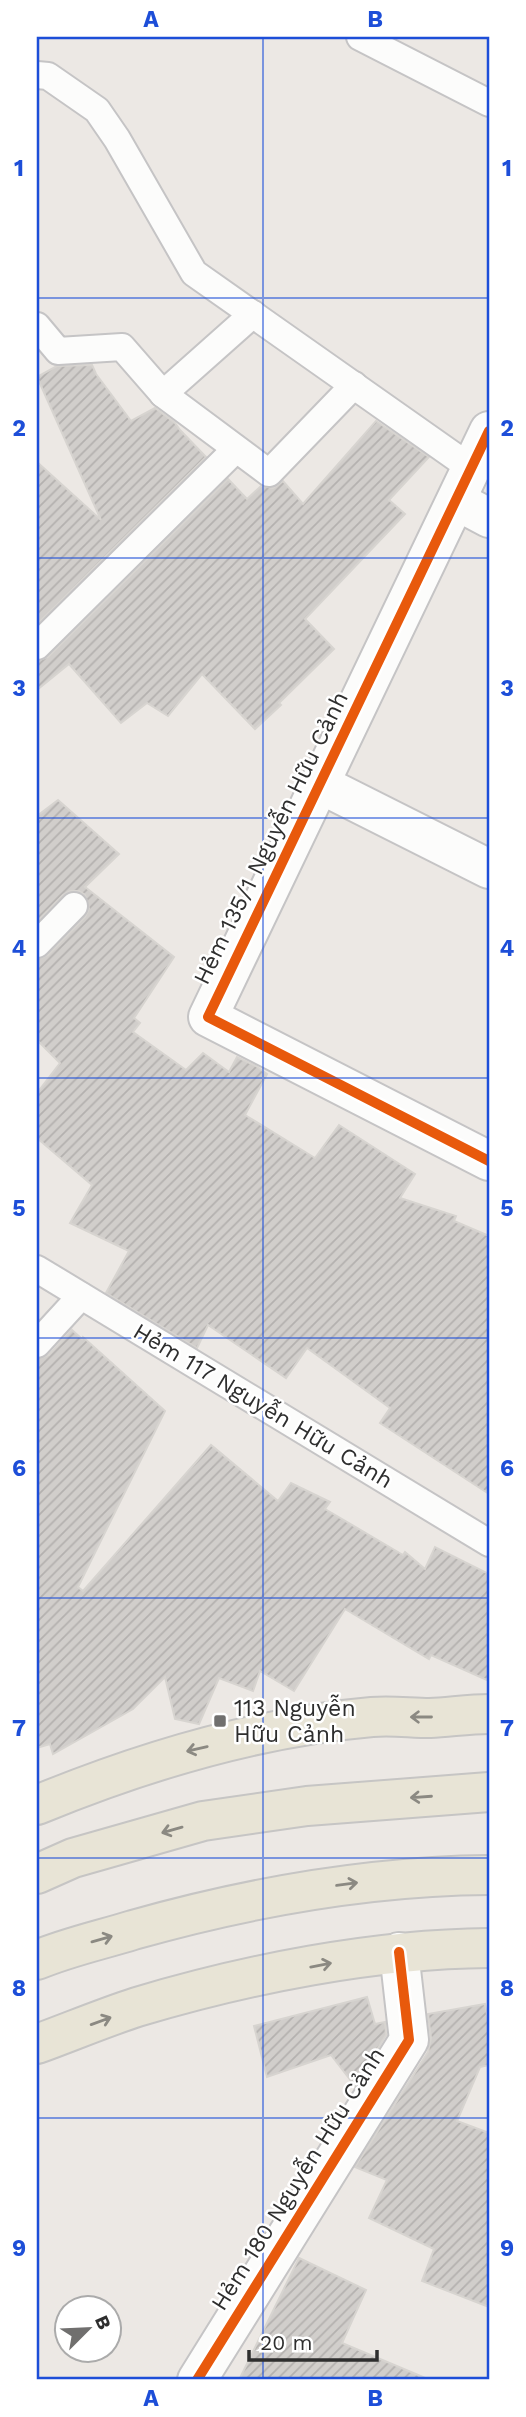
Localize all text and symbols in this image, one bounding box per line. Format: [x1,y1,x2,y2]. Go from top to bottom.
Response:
text: A [143,6,159,33]
text: B [367,6,383,33]
text: 1 [14,155,24,182]
text: 1 [502,155,512,182]
text: 2 [12,415,26,442]
text: 2 [500,415,514,442]
text: 3 [12,675,26,702]
text: 3 [500,675,514,702]
street label: Hẻm 135/1 Nguyễn Hữu Cảnh [187,687,354,989]
text: 4 [12,935,27,962]
text: 4 [500,935,515,962]
text: 5 [12,1195,26,1222]
text: 5 [500,1195,514,1222]
street label: Hẻm 117 Nguyễn Hữu Cảnh [128,1317,398,1494]
text: 6 [12,1455,26,1482]
text: 6 [500,1455,514,1482]
place label: 113 Nguyễn Hữu Cảnh [234,1694,356,1748]
one-way arrow [410,1710,433,1724]
marker: 113 Nguyễn Hữu Cảnh [212,1713,228,1729]
text: 7 [12,1715,26,1742]
text: 7 [500,1715,514,1742]
one-way arrow [186,1743,209,1756]
one-way arrow [410,1791,433,1804]
one-way arrow [161,1824,183,1837]
one-way arrow [335,1877,358,1890]
one-way arrow [91,1932,113,1945]
one-way arrow [309,1957,332,1971]
text: 8 [12,1975,26,2002]
text: 8 [500,1975,514,2002]
one-way arrow [89,2013,111,2026]
street label: Hẻm 180 Nguyễn Hữu Cảnh [205,2042,390,2315]
text: 9 [12,2235,26,2262]
text: 9 [500,2235,514,2262]
north arrow [52,2294,122,2364]
text: B [90,2312,116,2333]
scale bar [249,2319,377,2363]
text: 20 m [260,2330,312,2355]
text: A [143,2385,159,2412]
text: B [367,2385,383,2412]

